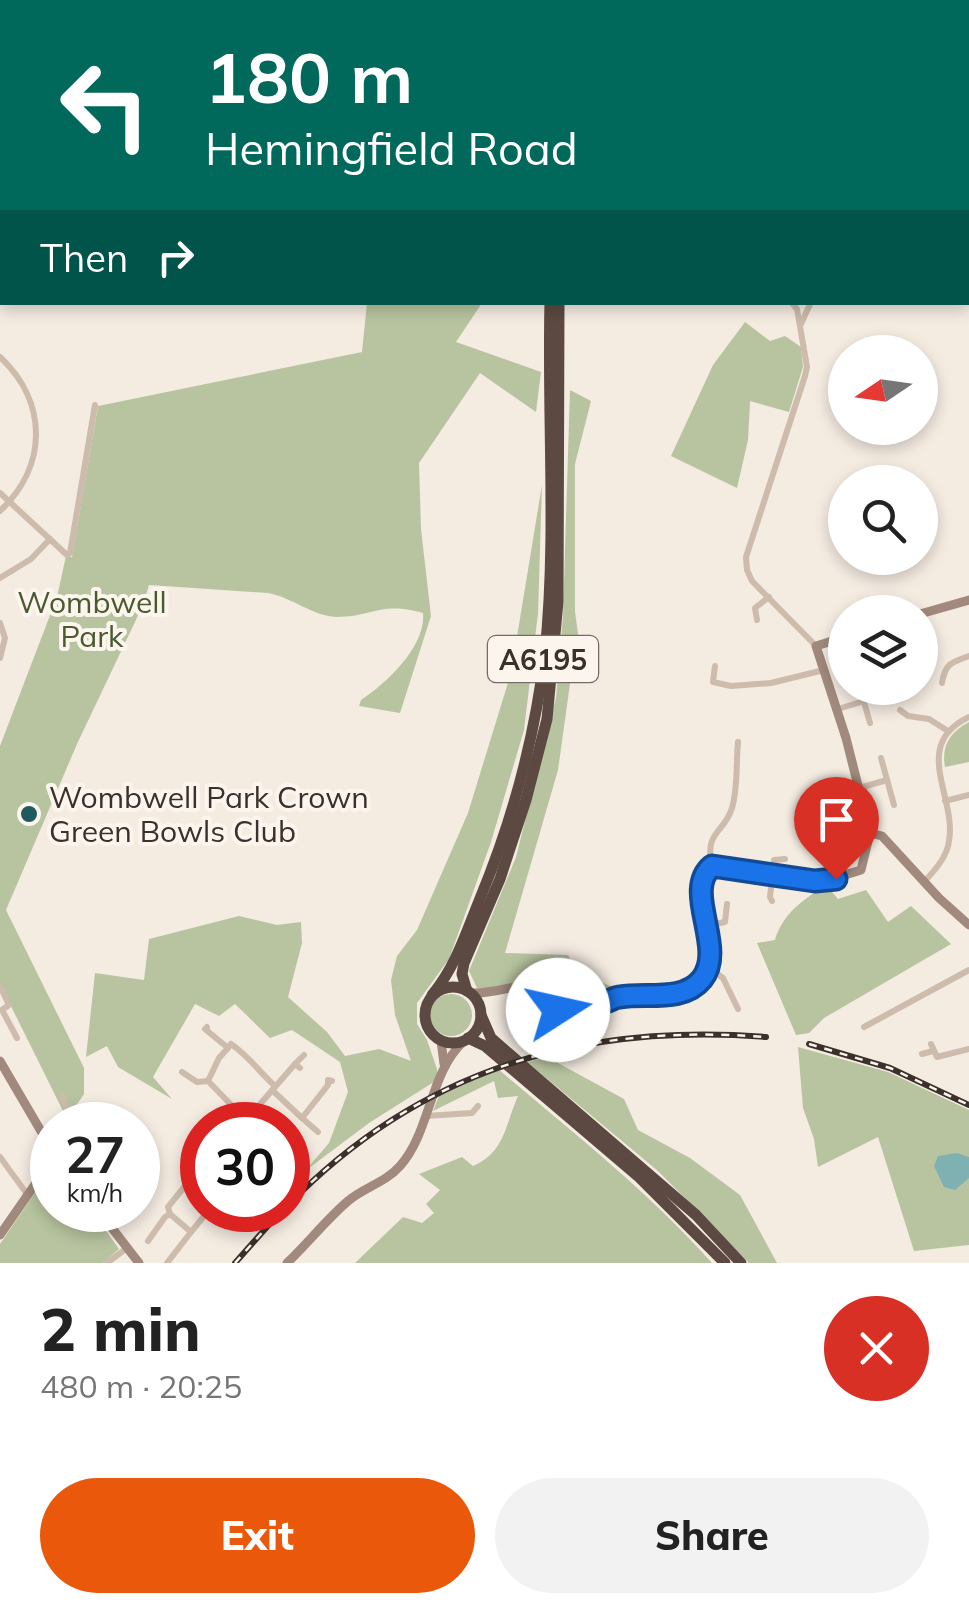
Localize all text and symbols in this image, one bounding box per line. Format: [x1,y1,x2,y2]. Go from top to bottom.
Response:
text: 180 m [205,33,413,121]
icon: left [40,40,170,170]
text: Hemingfield Road [205,120,578,176]
icon: right [148,230,203,285]
text: Then [40,234,128,282]
north arrow [828,335,938,445]
map controls [828,335,938,705]
button: search [828,465,938,575]
park label: Wombwell Park [17,583,167,655]
button: layers [828,595,938,705]
road number: A6195 [488,636,598,682]
pin [794,777,879,880]
place label: Wombwell Park Crown Green Bowls Club [49,778,369,850]
icon: arrive [809,792,864,847]
marker: Wombwell Park Crown Green Bowls Club [18,803,40,825]
position arrow [506,958,610,1062]
speed limit sign: 30 [180,1102,310,1232]
text: 27 [65,1123,125,1186]
text: km/h [67,1177,123,1208]
text: 2 min [40,1291,201,1366]
button: close [824,1296,929,1401]
text: 480 m · 20:25 [40,1366,242,1406]
button: Exit [40,1478,475,1593]
button: Share [495,1478,929,1593]

